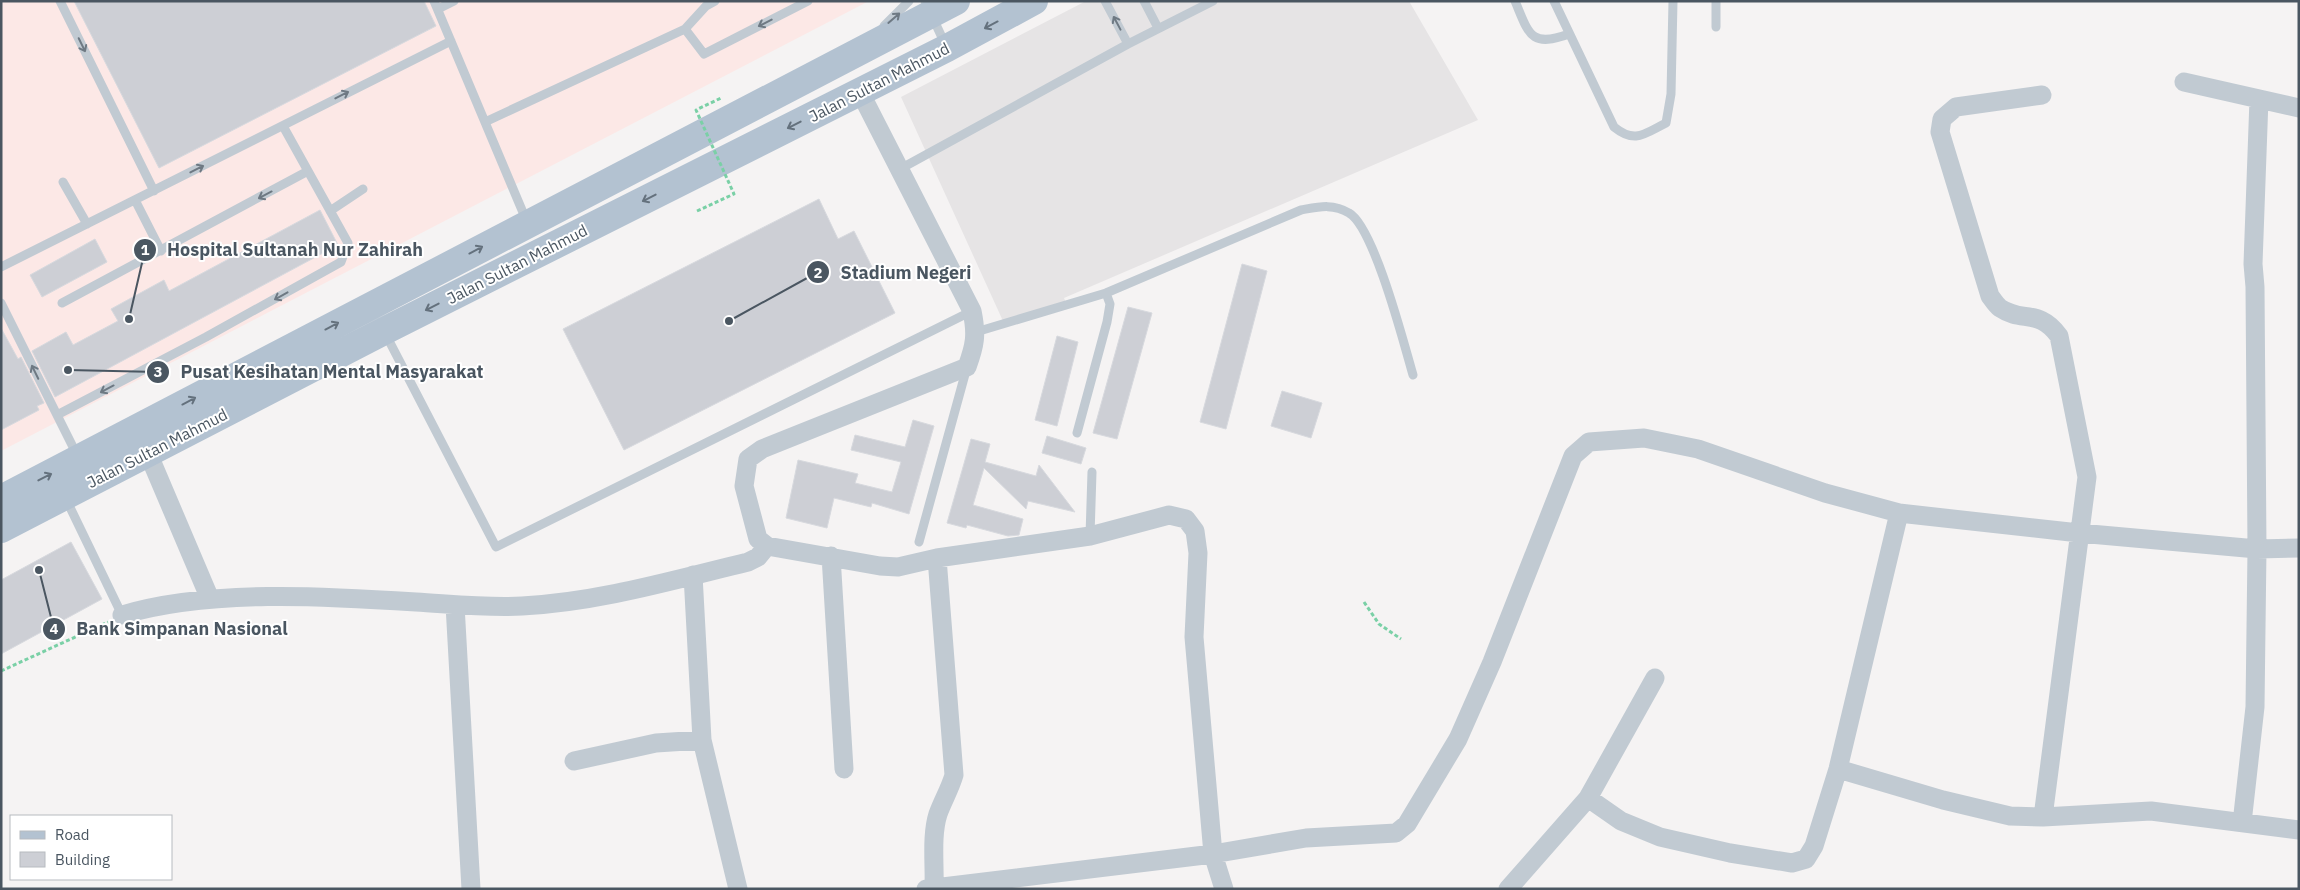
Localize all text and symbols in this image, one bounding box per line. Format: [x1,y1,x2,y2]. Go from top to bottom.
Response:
one-way arrow [887,12,900,23]
one-way arrow [1111,16,1121,30]
one-way arrow [758,19,773,28]
one-way arrow [985,20,999,30]
one-way arrow [78,37,87,52]
street label: Jalan Sultan Mahmud [805,38,953,126]
one-way arrow [335,90,350,100]
one-way arrow [787,121,802,130]
one-way arrow [189,164,204,173]
one-way arrow [259,190,273,200]
one-way arrow [642,194,657,203]
street label: Jalan Sultan Mahmud [443,220,591,308]
callout: Hospital Sultanah Nur Zahirah [132,234,433,267]
text: Hospital Sultanah Nur Zahirah [167,238,423,261]
text: 1 [140,240,150,259]
one-way arrow [468,245,483,254]
callout: Stadium Negeri [806,256,982,289]
text: Stadium Negeri [841,261,971,284]
text: 2 [813,263,823,282]
one-way arrow [274,291,288,301]
one-way arrow [425,302,440,312]
one-way arrow [325,321,340,331]
callout: Pusat Kesihatan Mental Masyarakat [146,355,494,388]
text: Pusat Kesihatan Mental Masyarakat [181,360,484,383]
text: 3 [153,362,163,381]
one-way arrow [30,365,39,380]
one-way arrow [99,384,114,394]
one-way arrow [181,396,195,406]
street label: Jalan Sultan Mahmud [83,404,231,492]
one-way arrow [37,472,52,482]
callout: Bank Simpanan Nasional [41,612,298,645]
text: Bank Simpanan Nasional [76,617,288,640]
text: 4 [49,619,59,638]
legend [10,815,172,880]
text: Road [55,825,90,844]
text: Building [55,850,110,869]

